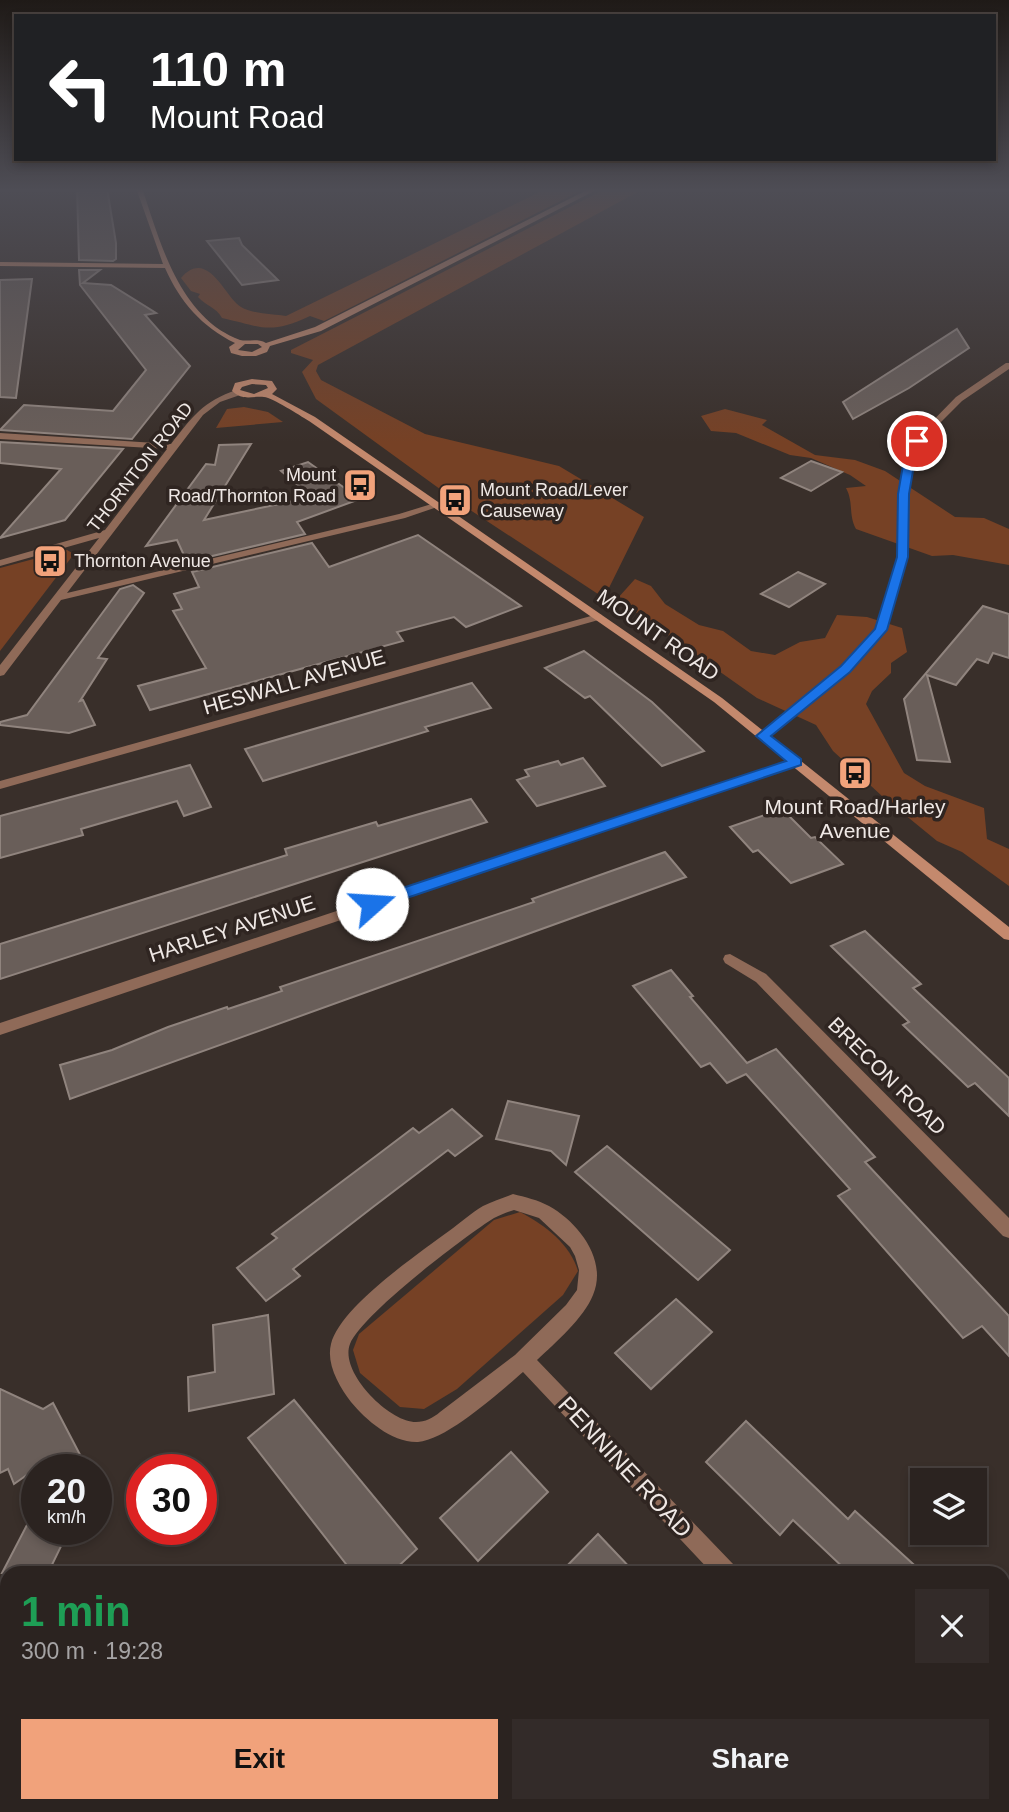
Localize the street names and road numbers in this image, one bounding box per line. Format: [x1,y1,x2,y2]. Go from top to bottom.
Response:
street label: THORNTON ROAD [83,398,197,536]
street label: MOUNT ROAD [593,584,724,685]
street label: HESWALL AVENUE [200,645,388,719]
street label: HARLEY AVENUE [146,891,318,966]
street label: BRECON ROAD [824,1012,951,1139]
street label: PENNINE ROAD [553,1391,698,1543]

